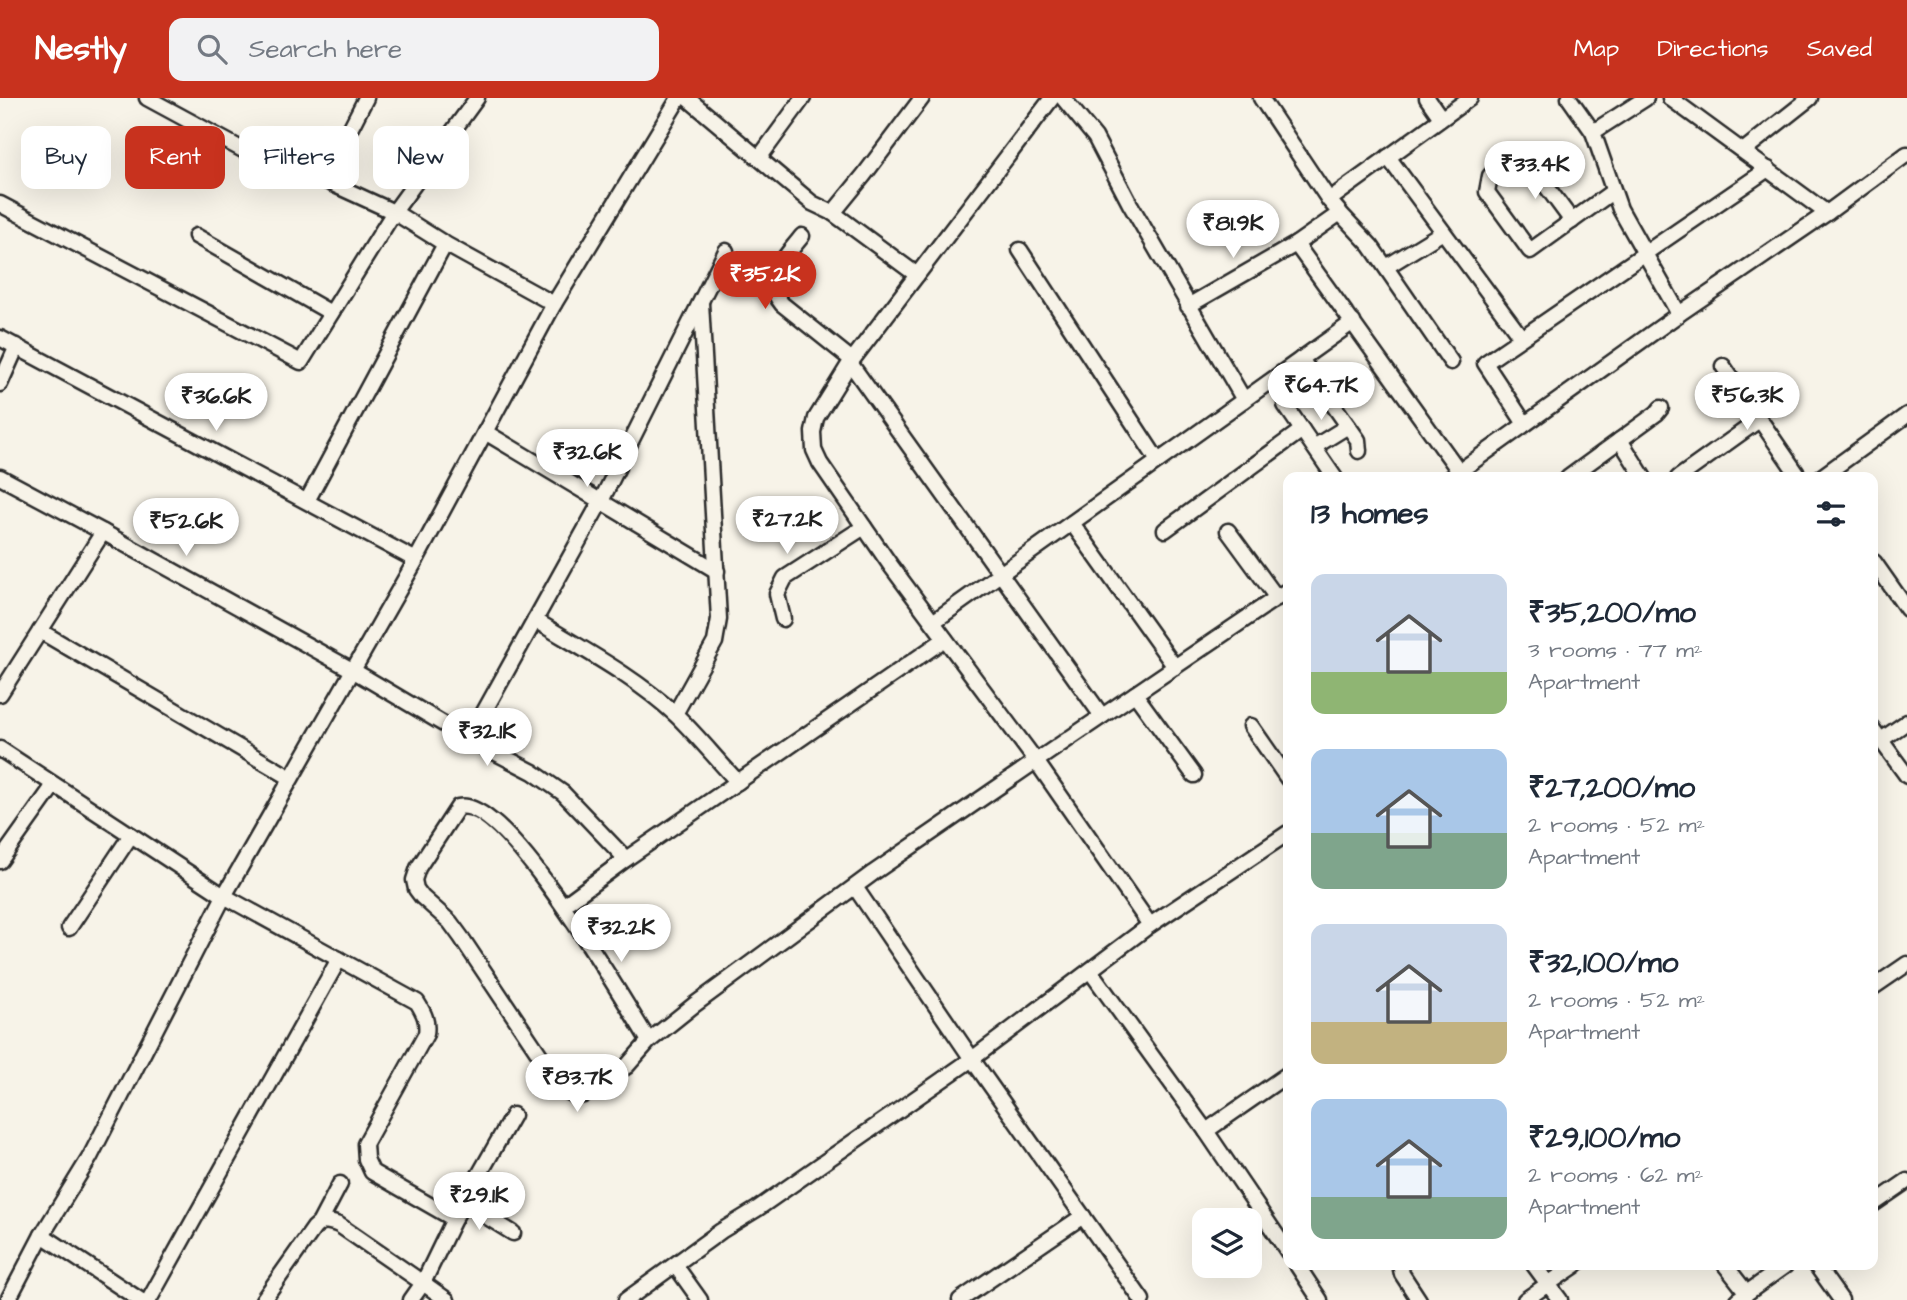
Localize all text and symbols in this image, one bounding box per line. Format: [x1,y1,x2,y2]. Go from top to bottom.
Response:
search box [169,18,659,81]
text: Nestly [35,26,127,72]
icon: search [193,30,231,68]
text: Search here [249,31,402,67]
text: Map [1574,32,1619,66]
text: Directions [1657,32,1769,66]
text: Saved [1807,32,1872,66]
chip: Buy [21,126,111,189]
chip: Rent [125,126,225,189]
chip: Filters [239,126,359,189]
chip: New [373,126,469,189]
pin: ₹33.4K [1478,141,1592,201]
text: ₹33.4K [1500,148,1570,180]
pin: ₹81.9K [1176,200,1290,260]
text: ₹81.9K [1202,207,1264,239]
pin: ₹35.2K [708,252,822,311]
text: ₹35.2K [729,258,801,290]
pin: ₹64.7K [1264,362,1378,422]
text: ₹64.7K [1284,369,1358,401]
pin: ₹56.3K [1690,372,1804,432]
pin: ₹36.6K [159,374,273,433]
text: ₹56.3K [1711,379,1783,411]
text: ₹36.6K [181,380,251,412]
pin: ₹32.6K [530,430,644,489]
text: ₹32.6K [552,436,622,468]
text: 13 homes [1311,493,1428,535]
icon: filters [1812,495,1850,533]
pin: ₹27.2K [730,496,844,556]
pin: ₹52.6K [129,498,243,558]
text: ₹27.2K [752,503,822,535]
text: ₹52.6K [149,505,223,537]
text: ₹35,200/mo [1528,592,1696,634]
icon: home [1367,602,1451,686]
text: 3 rooms · 77 m² [1528,634,1703,666]
text: Apartment [1528,666,1640,698]
pin: ₹32.1K [430,708,544,768]
text: ₹32.1K [458,715,516,747]
text: ₹27,200/mo [1528,767,1695,809]
icon: home [1367,777,1451,861]
text: 2 rooms · 52 m² [1528,809,1705,841]
text: Apartment [1528,841,1640,873]
pin: ₹32.2K [564,904,678,964]
text: ₹32.2K [587,911,655,943]
text: ₹32,100/mo [1528,942,1679,984]
icon: home [1367,952,1451,1036]
text: 2 rooms · 52 m² [1528,984,1705,1016]
text: Apartment [1528,1016,1640,1048]
pin: ₹83.7K [520,1054,634,1114]
text: ₹83.7K [541,1061,613,1093]
text: ₹29,100/mo [1528,1117,1680,1159]
icon: home [1367,1127,1451,1211]
text: 2 rooms · 62 m² [1528,1159,1703,1191]
pin: ₹29.1K [422,1172,536,1232]
text: ₹29.1K [449,1179,509,1211]
text: Apartment [1528,1191,1640,1223]
map controls [1192,1208,1262,1278]
button: layers [1192,1208,1262,1278]

